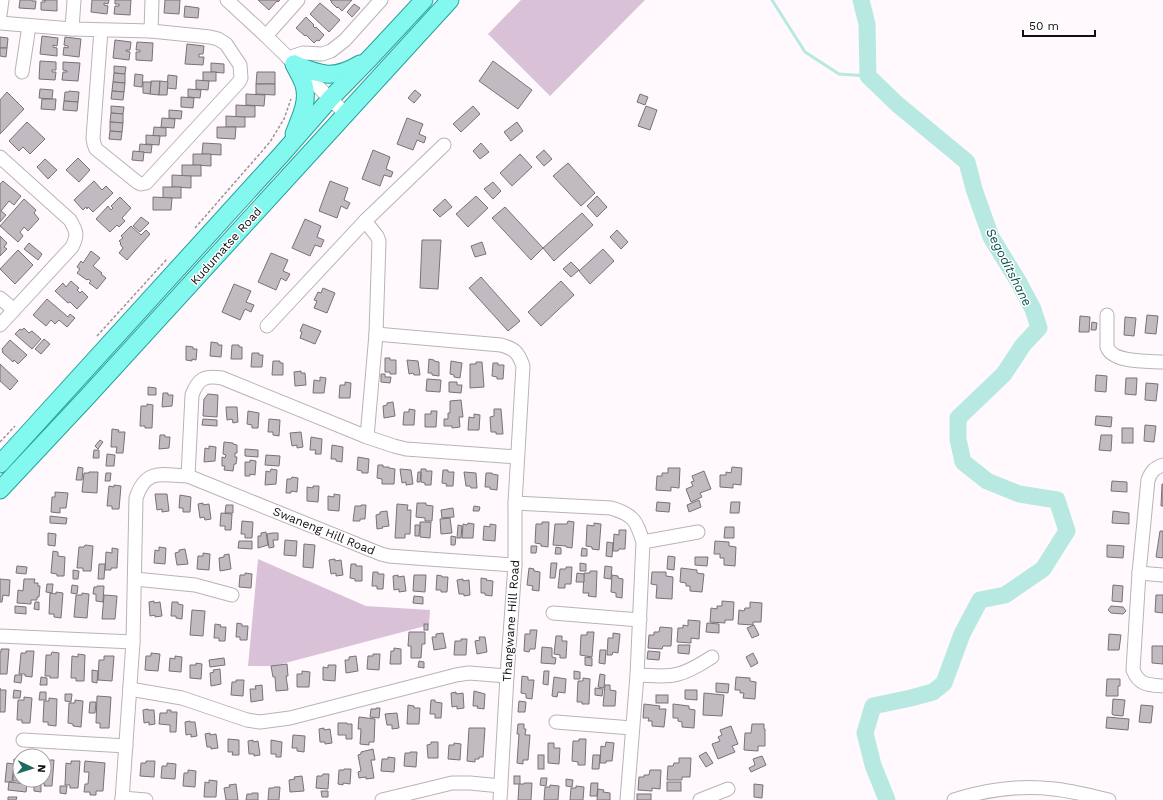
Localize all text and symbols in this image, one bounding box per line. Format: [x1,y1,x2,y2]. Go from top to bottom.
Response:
scale bar [1023,12,1095,38]
text: 50 m [1029,19,1059,33]
street label: Kudumatse Road [187,204,265,288]
water label: Segoditshane [983,225,1035,309]
street label: Swaneng Hill Road [271,504,377,558]
street label: Thangwane Hill Road [500,559,522,683]
north arrow [12,748,52,788]
text: N [35,764,48,773]

